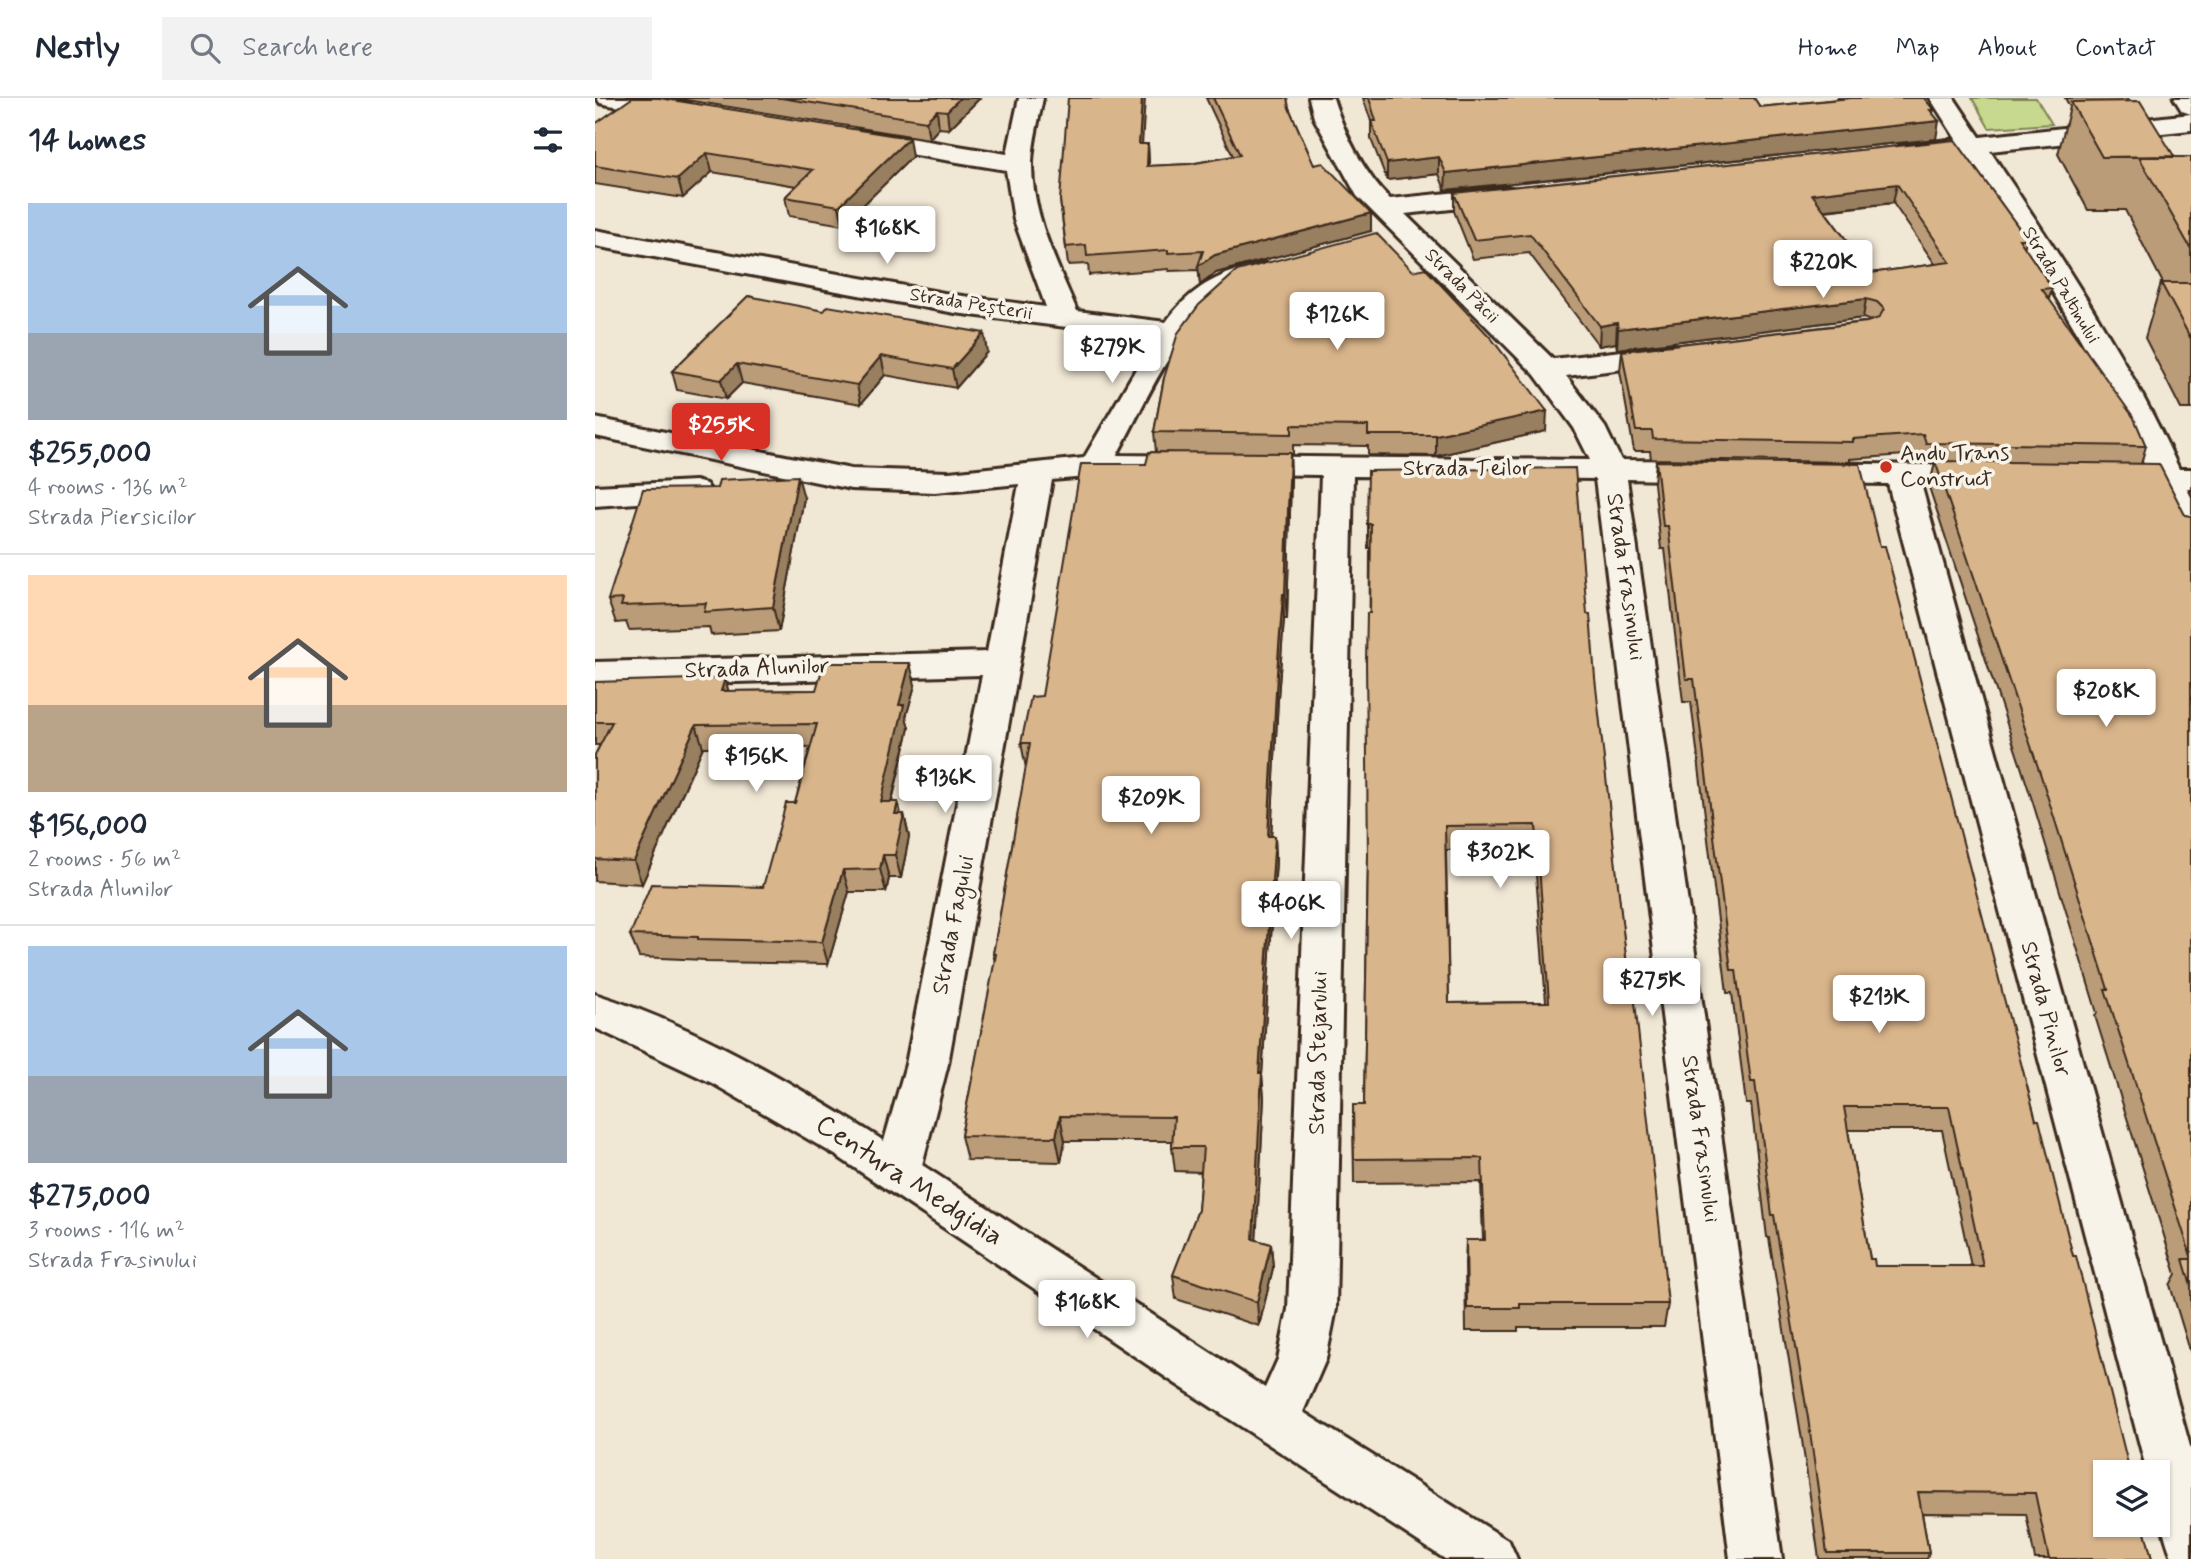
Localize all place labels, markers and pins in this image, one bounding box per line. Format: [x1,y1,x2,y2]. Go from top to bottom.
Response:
pin: $168K [838,206,936,266]
pin: $220K [1774,240,1872,300]
pin: $126K [1288,292,1386,352]
pin: $279K [1063,326,1161,385]
pin: $255K [672,404,770,463]
place label: Andu Trans Construct [1900,439,2009,495]
marker: Andu Trans Construct [1878,459,1894,475]
pin: $208K [2057,670,2155,729]
pin: $156K [707,734,805,794]
pin: $136K [896,756,994,815]
pin: $209K [1102,776,1200,836]
pin: $302K [1451,830,1549,890]
pin: $406K [1242,882,1340,941]
pin: $275K [1603,958,1701,1018]
pin: $213K [1830,976,1928,1035]
pin: $168K [1038,1280,1136,1340]

